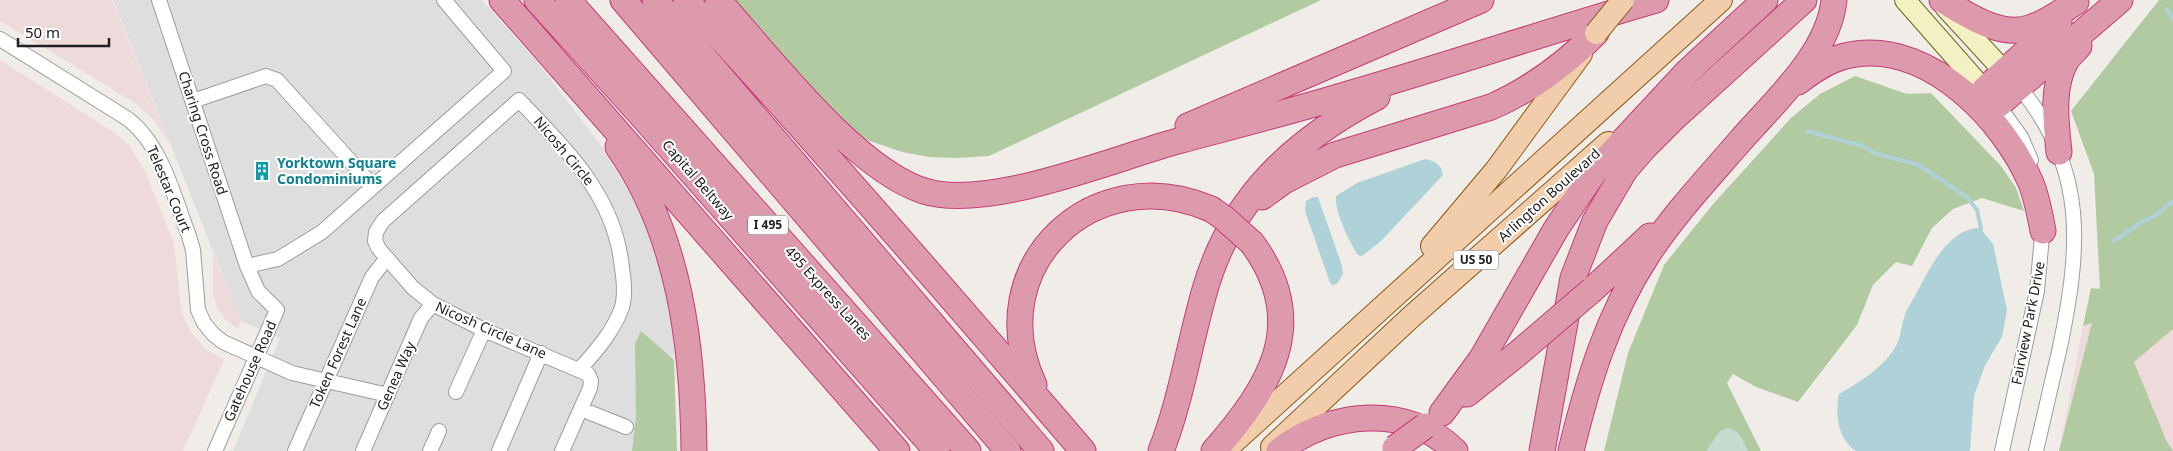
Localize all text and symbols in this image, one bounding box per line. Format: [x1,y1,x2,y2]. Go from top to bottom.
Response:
scale bar [18,15,109,47]
text: 50 m [25,22,60,42]
street label: Charing Cross Road [174,68,232,197]
street label: Nicosh Circle [530,112,599,189]
street label: Capital Beltway [658,135,739,225]
street label: Telestar Court [143,143,196,235]
street label: Arlington Boulevard [1493,144,1604,246]
place label: Yorktown Square Condominiums [277,153,396,188]
building icon: Yorktown Square Condominiums [251,160,273,182]
road number: I 495 [748,216,788,234]
street label: 495 Express Lanes [781,242,876,344]
road number: US 50 [1454,250,1498,270]
street label: Fairview Park Drive [2006,259,2049,386]
street label: Token Forest Lane [305,294,371,411]
street label: Nicosh Circle Lane [433,296,550,363]
street label: Gatehouse Road [219,317,280,424]
street label: Genea Way [372,337,420,413]

